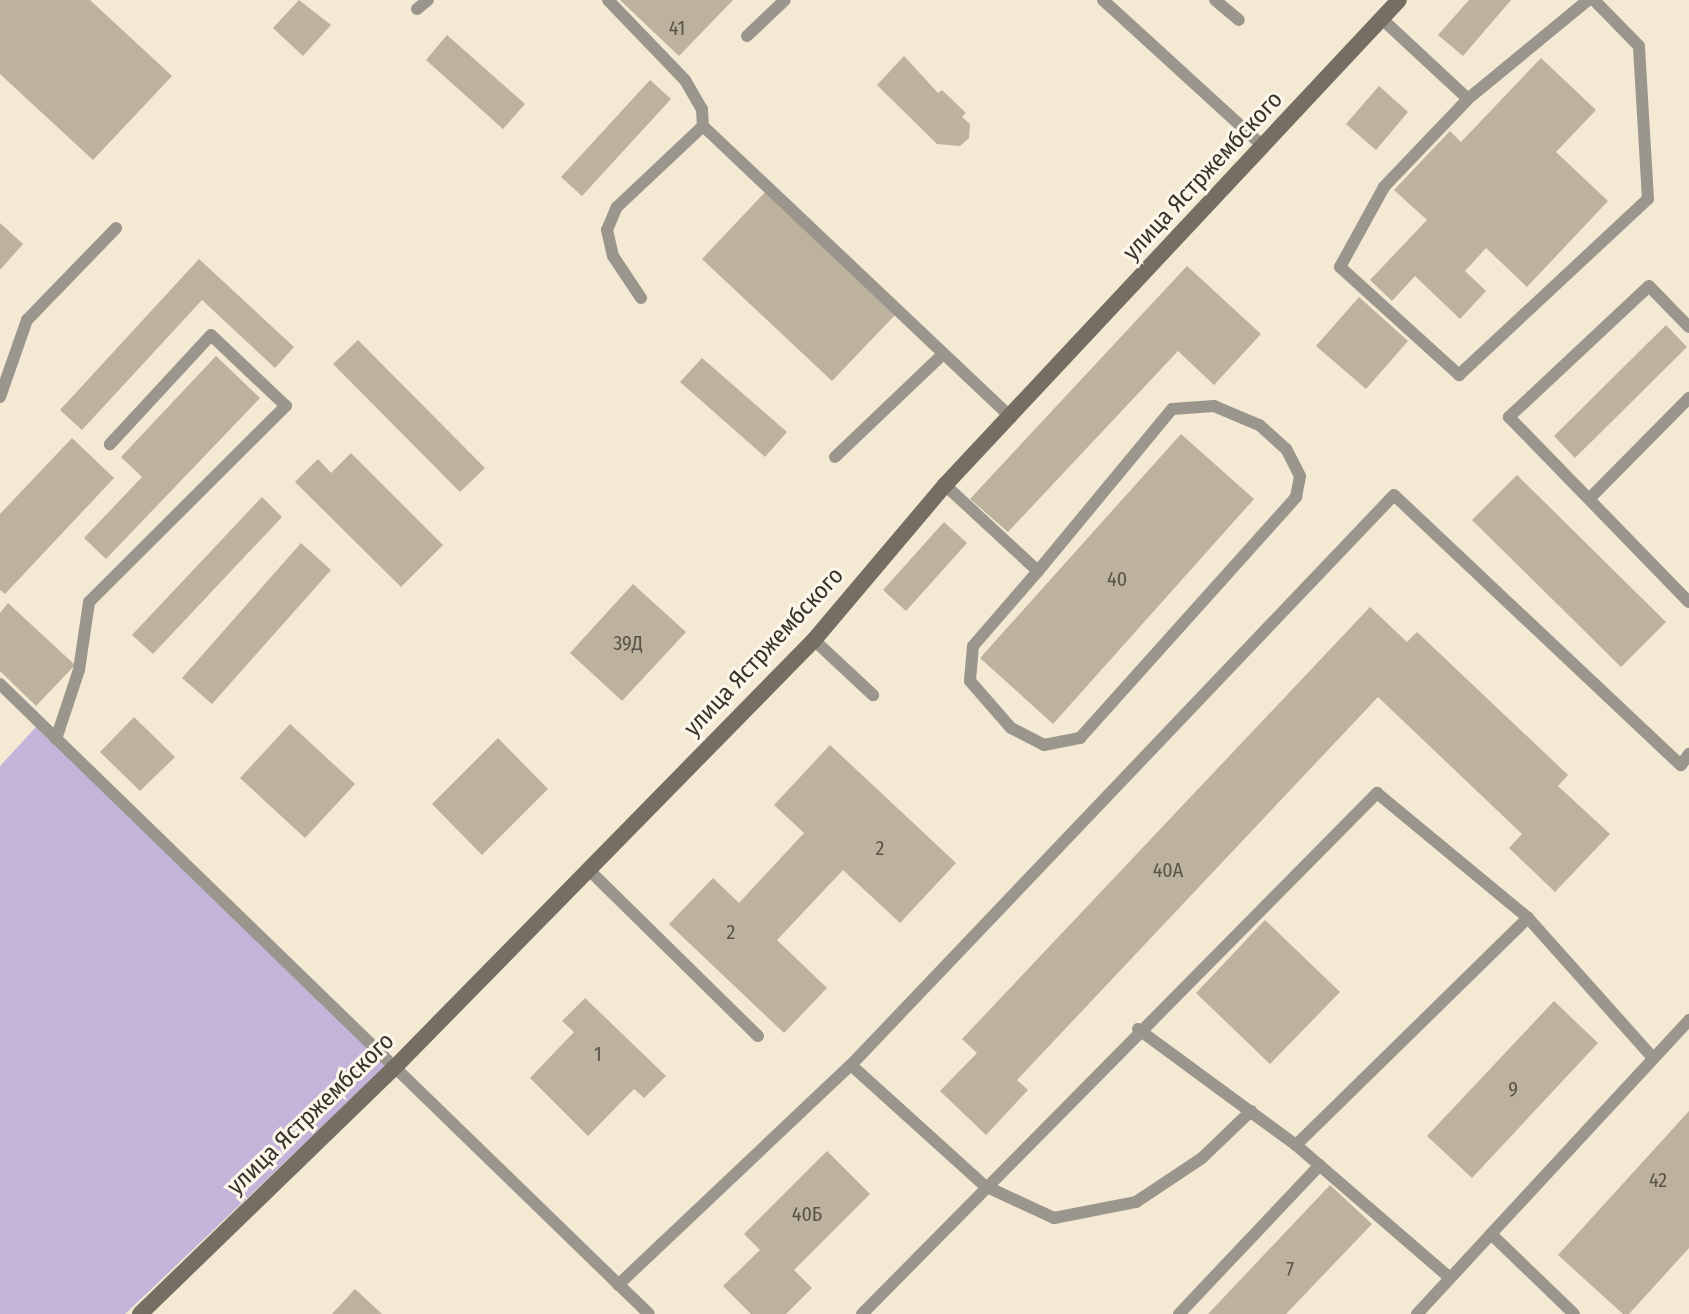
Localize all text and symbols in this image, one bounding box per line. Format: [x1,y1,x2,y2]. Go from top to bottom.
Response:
house number: 41 [669,16,685,40]
street label: улица Ястржембского [1117,85,1289,267]
street label: улица Ястржембского [678,561,850,743]
house number: 40 [1107,567,1127,591]
house number: 39Д [613,631,643,655]
house number: 2 [876,836,884,860]
house number: 40А [1153,858,1183,882]
house number: 2 [727,920,735,944]
street label: улица Ястржембского [222,1027,400,1201]
house number: 1 [594,1042,602,1066]
house number: 9 [1508,1077,1518,1101]
house number: 42 [1649,1168,1667,1192]
house number: 40Б [792,1202,822,1226]
house number: 7 [1286,1257,1294,1281]

